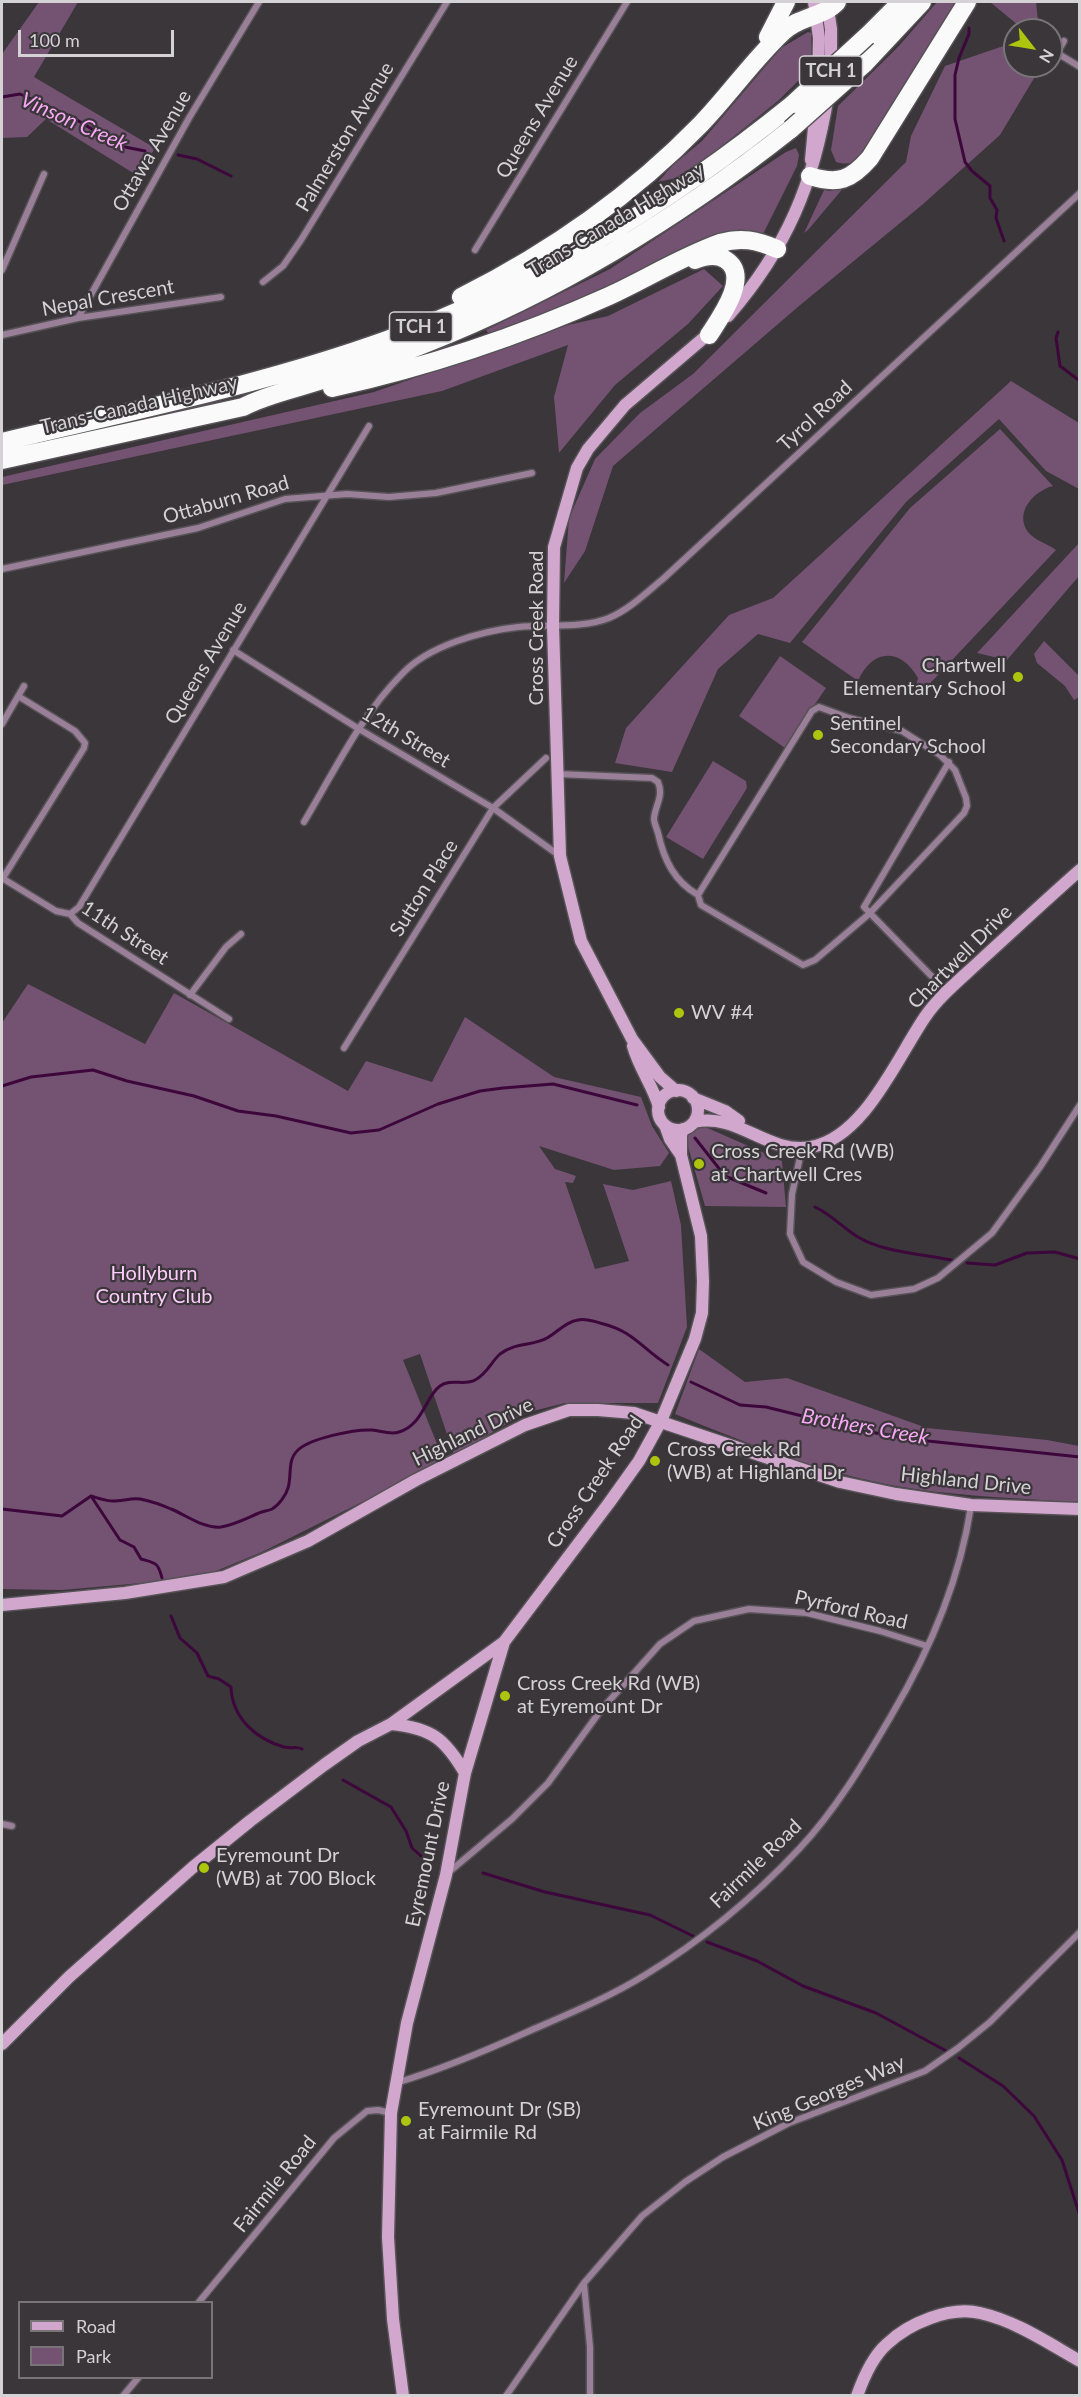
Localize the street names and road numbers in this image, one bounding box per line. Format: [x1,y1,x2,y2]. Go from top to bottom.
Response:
street label: Queens Avenue [491,51,583,183]
road number: TCH 1 [800,56,862,86]
street label: Palmerston Avenue [291,58,399,216]
street label: Ottawa Avenue [108,86,196,216]
street label: Trans-Canada Highway [523,158,709,282]
street label: Nepal Crescent [40,275,176,321]
road number: TCH 1 [390,312,452,342]
street label: Trans-Canada Highway [38,371,240,439]
street label: Tyrol Road [773,376,857,456]
street label: Ottaburn Road [160,471,292,529]
street label: Cross Creek Road [525,551,549,705]
street label: Queens Avenue [160,597,252,729]
street label: 12th Street [357,701,455,773]
street label: Sutton Place [385,835,463,941]
street label: 11th Street [77,896,173,970]
street label: Chartwell Drive [903,900,1017,1014]
street label: Highland Drive [409,1392,537,1472]
street label: Cross Creek Road [542,1411,648,1553]
street label: Highland Drive [899,1462,1033,1500]
street label: Pyrford Road [792,1585,910,1635]
street label: Eyremount Drive [401,1779,455,1929]
street label: Fairmile Road [705,1814,807,1914]
street label: King Georges Way [750,2050,908,2136]
street label: Fairmile Road [229,2131,321,2237]

